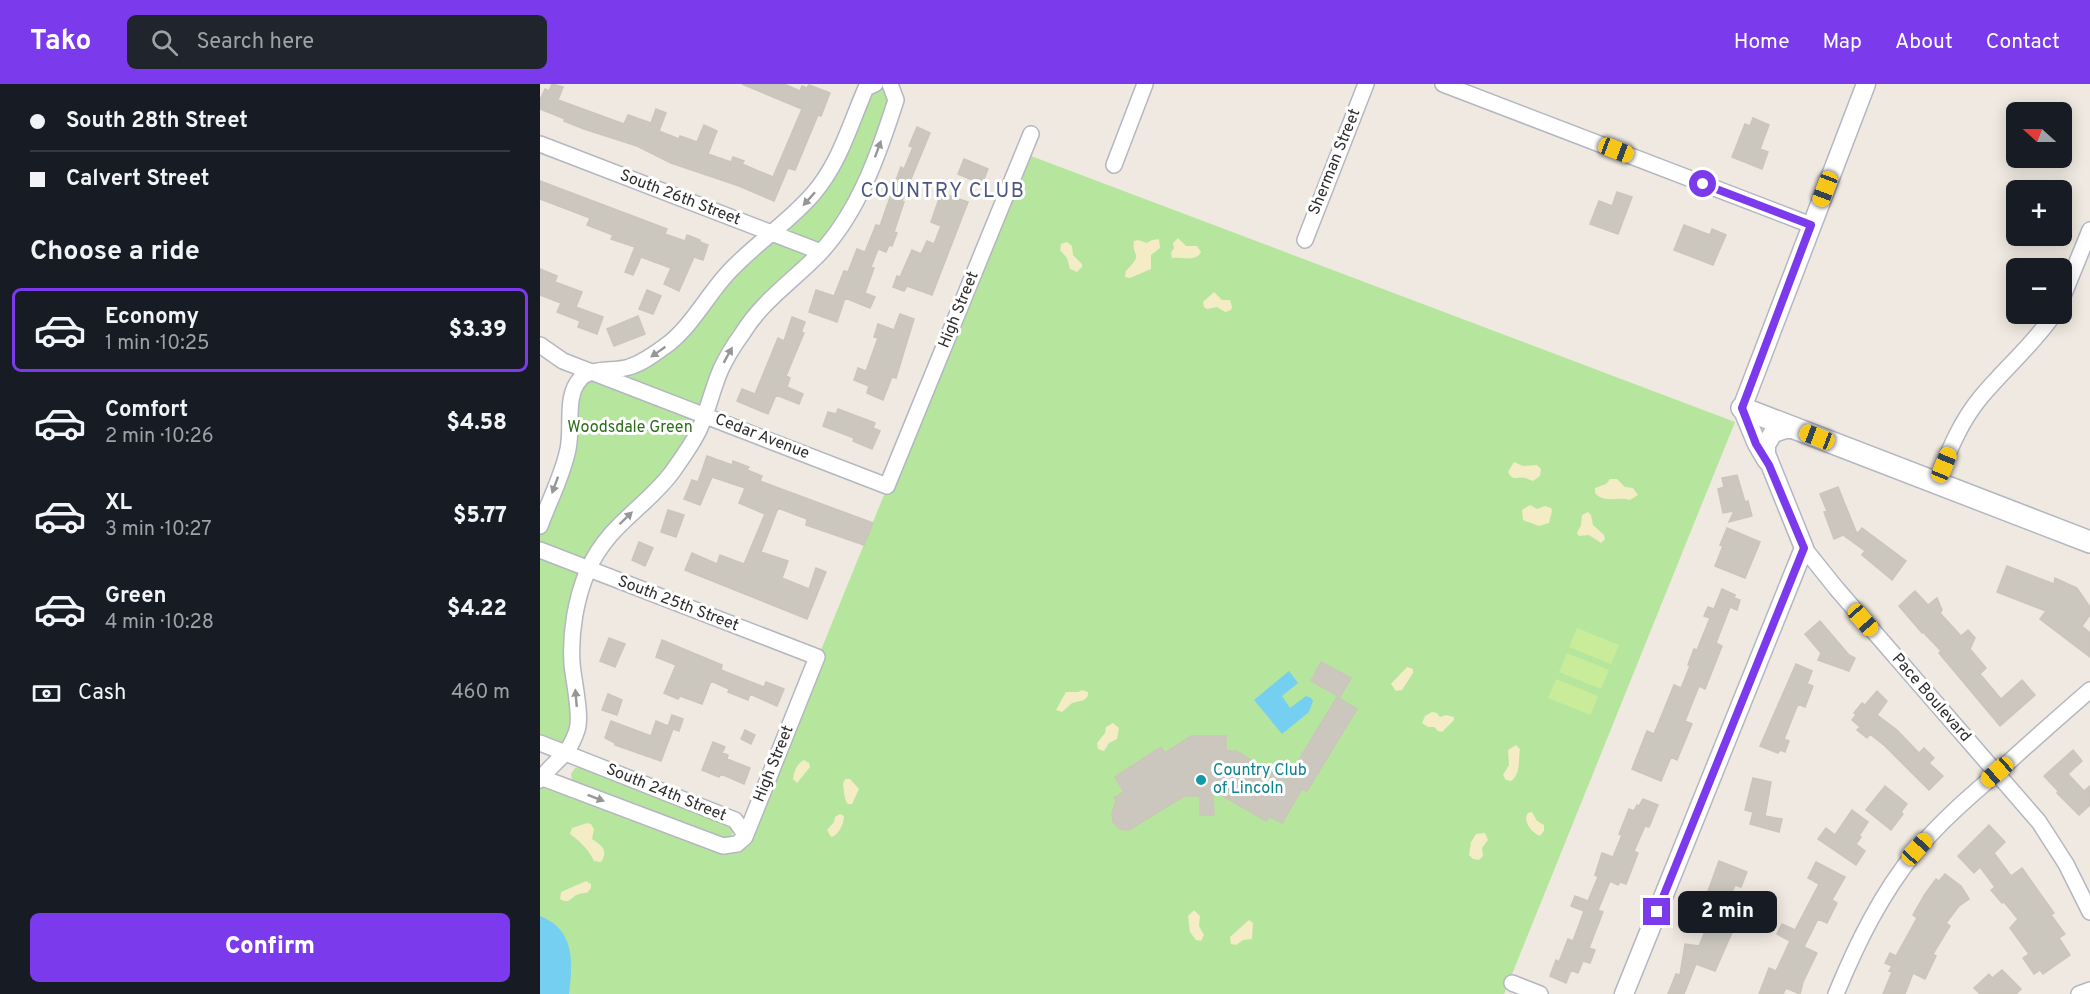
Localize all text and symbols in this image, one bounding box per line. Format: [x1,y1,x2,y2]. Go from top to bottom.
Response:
search box [127,15,547,69]
text: Tako [30,24,91,60]
icon: search [148,26,181,59]
text: Search here [196,29,314,56]
text: Home [1734,29,1790,56]
text: Map [1823,29,1862,56]
text: About [1895,29,1953,56]
text: Contact [1986,29,2060,56]
north arrow [2006,102,2072,168]
map controls [2006,102,2072,324]
street label: Sherman Street [1305,106,1365,218]
text: South 28th Street [66,108,248,135]
car [1596,135,1636,165]
one-way arrow [874,140,884,158]
text: Calvert Street [66,166,209,193]
street label: South 26th Street [617,166,743,230]
car [1810,169,1840,209]
route start [1689,170,1716,197]
district label: COUNTRY CLUB [861,179,1026,205]
button: + [2006,180,2072,246]
one-way arrow [803,191,816,206]
text: Choose a ride [30,235,200,269]
button: − [2006,258,2072,324]
street label: High Street [935,269,983,351]
icon: car [33,303,87,357]
text: Economy [105,304,199,331]
text: $3.39 [449,317,507,344]
text: 1 min · 10:25 [105,331,209,357]
one-way arrow [650,346,666,358]
one-way arrow [723,347,733,364]
icon: car [33,396,87,450]
text: Comfort [105,397,188,424]
text: $4.58 [447,410,507,437]
street label: Cedar Avenue [712,410,812,464]
park label: Woodsdale Green [567,418,693,438]
car [1797,422,1837,452]
text: 2 min · 10:26 [105,424,214,450]
car [1929,445,1959,485]
one-way arrow [550,477,560,495]
icon: car [33,489,87,543]
text: XL [105,490,132,517]
text: $5.77 [453,503,507,530]
one-way arrow [619,511,633,525]
text: 3 min · 10:27 [105,517,212,543]
street label: South 25th Street [615,572,741,636]
icon: car [33,582,87,636]
text: Green [105,583,167,610]
text: $4.22 [447,596,507,623]
car [1844,601,1882,639]
text: 4 min · 10:28 [105,610,214,636]
street label: Pace Boulevard [1887,649,1975,747]
icon: cash [30,677,63,710]
text: Cash [78,680,127,707]
text: 460 m [451,680,510,706]
one-way arrow [571,688,581,707]
street label: High Street [750,723,798,805]
car [1978,753,2016,791]
street label: South 24th Street [603,760,729,826]
place label: Country Club of Lincoln [1213,761,1307,799]
marker: Country Club of Lincoln [1194,773,1208,787]
one-way arrow [587,794,605,803]
car [1898,830,1936,868]
callout: 2 min [1678,891,1777,933]
route end [1643,898,1670,925]
text: 2 min [1701,899,1754,925]
button: Confirm [30,913,510,982]

